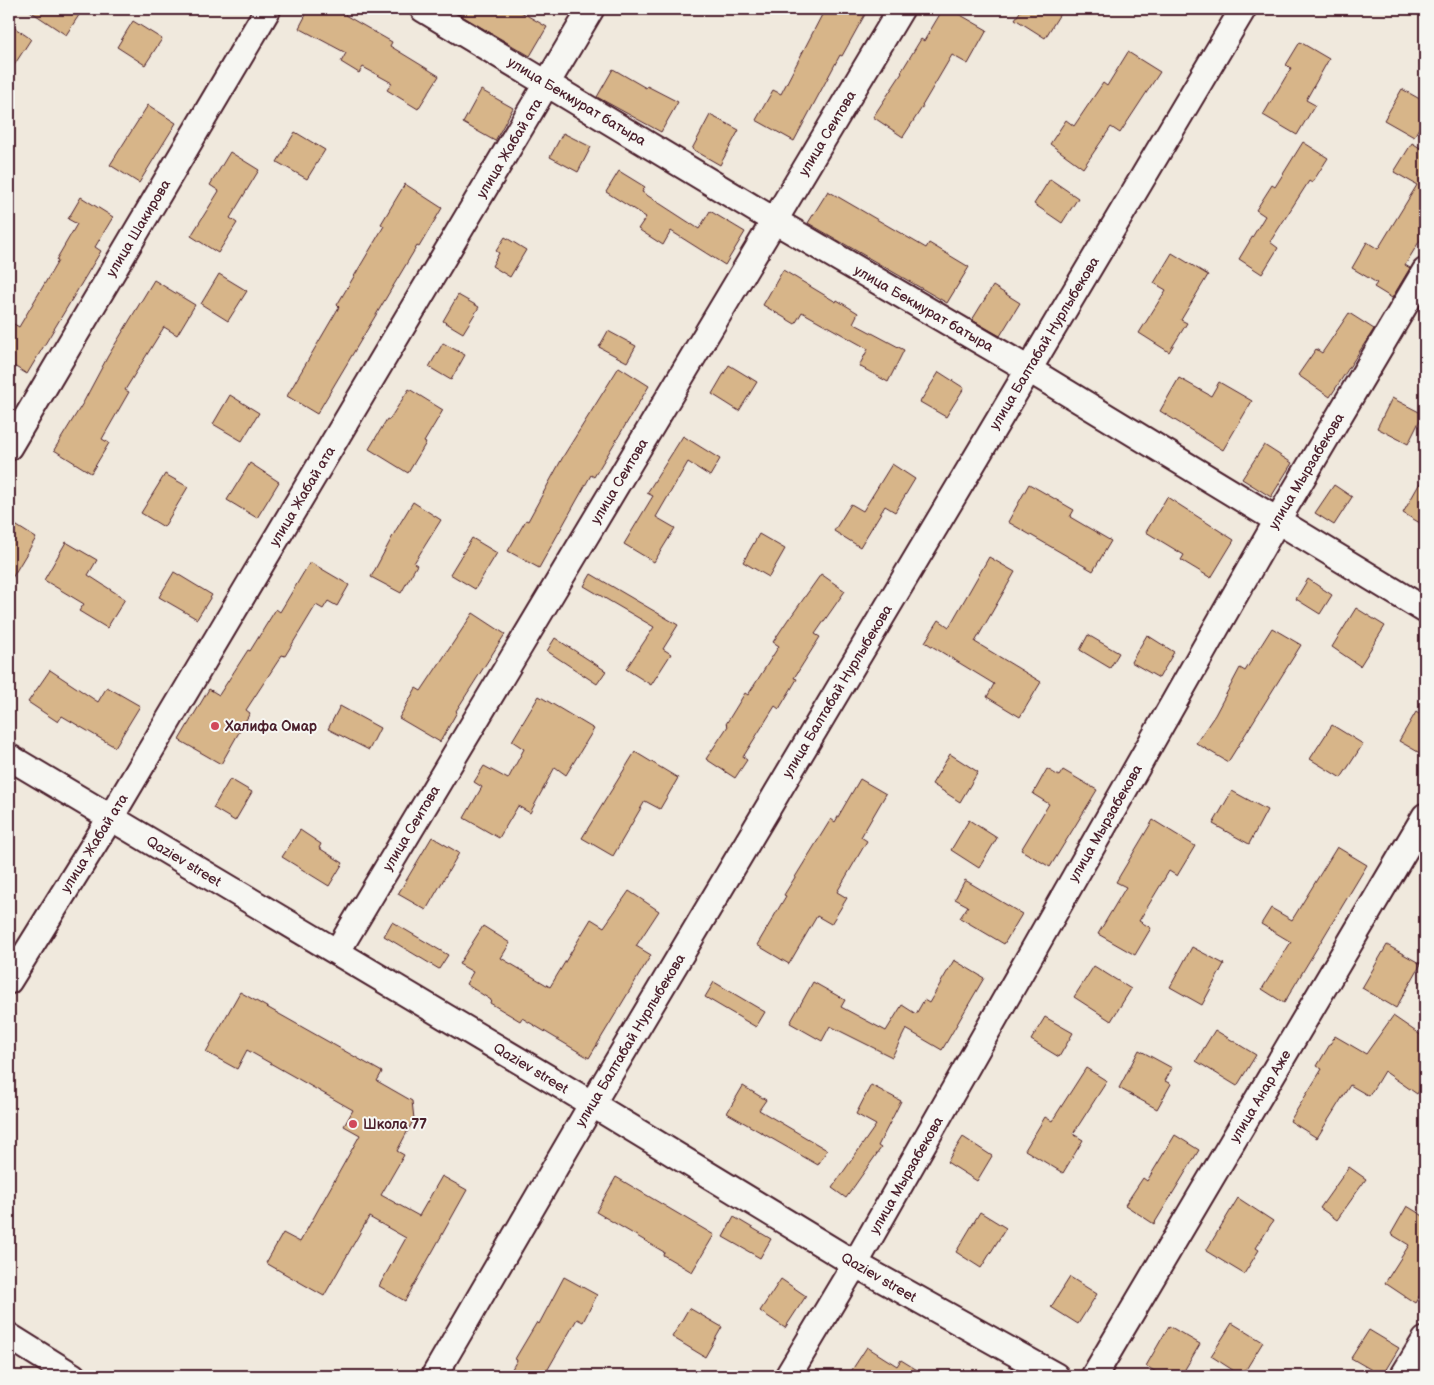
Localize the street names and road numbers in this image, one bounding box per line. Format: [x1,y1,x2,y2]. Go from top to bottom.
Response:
street label: улица Бекмурат батыра [505,53,650,150]
street label: улица Сеитова [795,87,860,179]
street label: улица Жабай ата [473,95,546,201]
street label: улица Шакирова [103,176,175,280]
street label: улица Балтабай Нурлыбекова [986,253,1103,433]
street label: улица Бекмурат батыра [851,261,997,356]
street label: улица Мырзабекова [1265,409,1348,532]
street label: улица Сеитова [587,435,652,527]
street label: улица Жабай ата [266,443,339,549]
street label: улица Балтабай Нурлыбекова [779,601,896,781]
street label: улица Мырзабекова [1065,761,1146,885]
street label: улица Сеитова [379,782,444,874]
street label: улица Жабай ата [57,790,132,896]
street label: Qaziev street [143,832,225,891]
street label: улица Балтабай Нурлыбекова [572,950,689,1130]
street label: Qaziev street [490,1039,572,1098]
street label: улица Анар Аже [1226,1047,1295,1146]
street label: улица Мырзабекова [866,1113,947,1237]
street label: Qaziev street [838,1249,920,1306]

